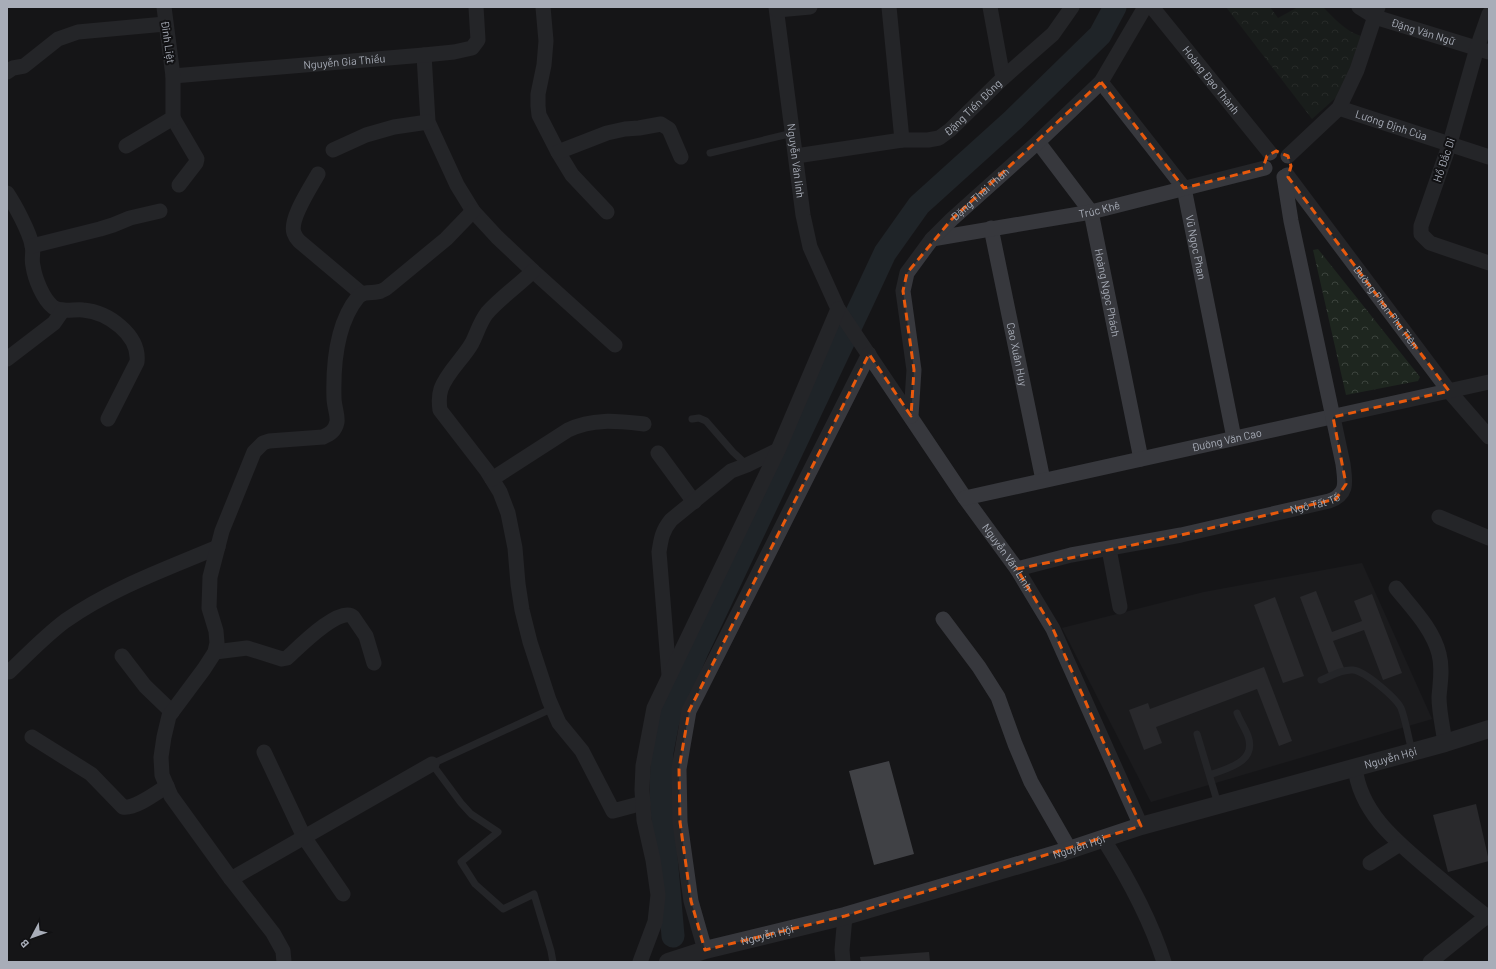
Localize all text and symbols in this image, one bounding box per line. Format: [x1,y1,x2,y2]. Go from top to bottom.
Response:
street label: Đặng Văn Ngữ [1390,15,1458,47]
street label: Đinh Liệt [159,20,178,64]
street label: Hoàng Đạo Thành [1180,43,1243,116]
street label: Nguyễn Gia Thiều [303,51,386,71]
street label: Đặng Tiến Đông [941,76,1004,138]
street label: Lương Định Của [1354,107,1429,142]
street label: Nguyễn Văn linh [785,123,808,199]
street label: Hồ Đắc Di [1430,136,1457,184]
street label: Đặng Thái Thân [948,164,1011,223]
street label: Trúc Khê [1078,198,1121,220]
street label: Vũ Ngọc Phan [1184,214,1209,281]
street label: Hoàng Ngọc Phách [1093,247,1123,338]
street label: Đường Phan Phu Tiên [1351,263,1422,351]
street label: Cao Xuân Huy [1005,321,1030,387]
street label: Đường Văn Cao [1190,426,1263,454]
street label: Ngô Tất Tố [1289,490,1342,516]
street label: Nguyễn Văn Linh [980,521,1035,593]
street label: Nguyễn Hội [1363,744,1418,771]
street label: Nguyễn Hội [1051,831,1107,861]
north arrow [12,917,52,957]
street label: Nguyễn Hội [739,922,795,947]
text: B [17,937,31,951]

